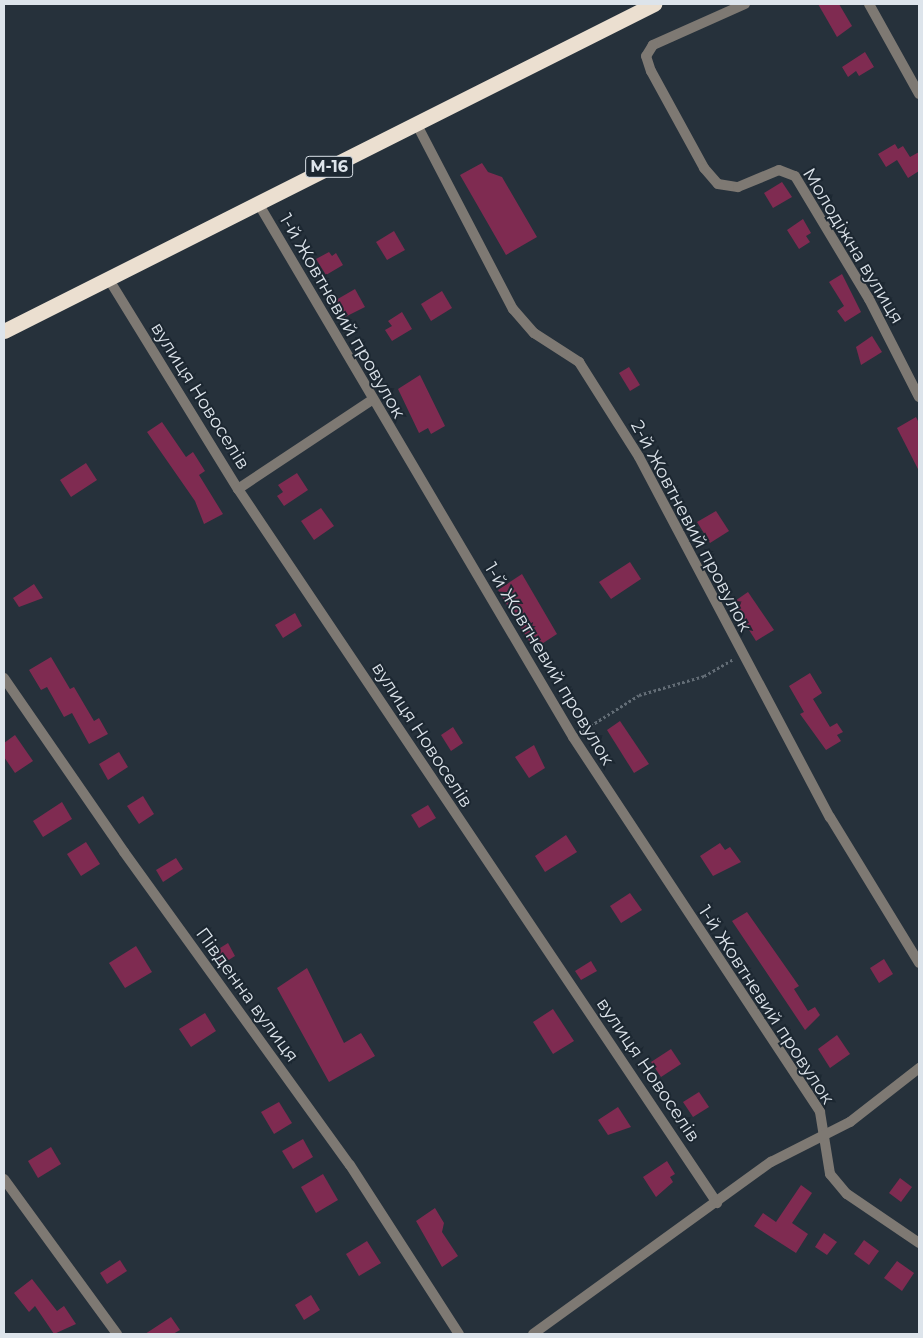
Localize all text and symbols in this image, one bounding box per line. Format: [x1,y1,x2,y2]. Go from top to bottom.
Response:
road number: М-16 [304,154,354,180]
street label: Молодіжна вулиця [798,164,908,328]
street label: 1-й Жовтневий провулок [275,210,409,422]
street label: вулиця Новоселів [146,319,254,473]
street label: 2-й Жовтневий провулок [626,417,756,635]
street label: 1-й Жовтневий провулок [480,559,618,769]
street label: вулиця Новоселів [367,658,477,812]
street label: 1-й Жовтневий провулок [694,902,838,1108]
street label: Південна вулиця [191,924,303,1066]
street label: вулиця Новоселів [592,994,704,1146]

